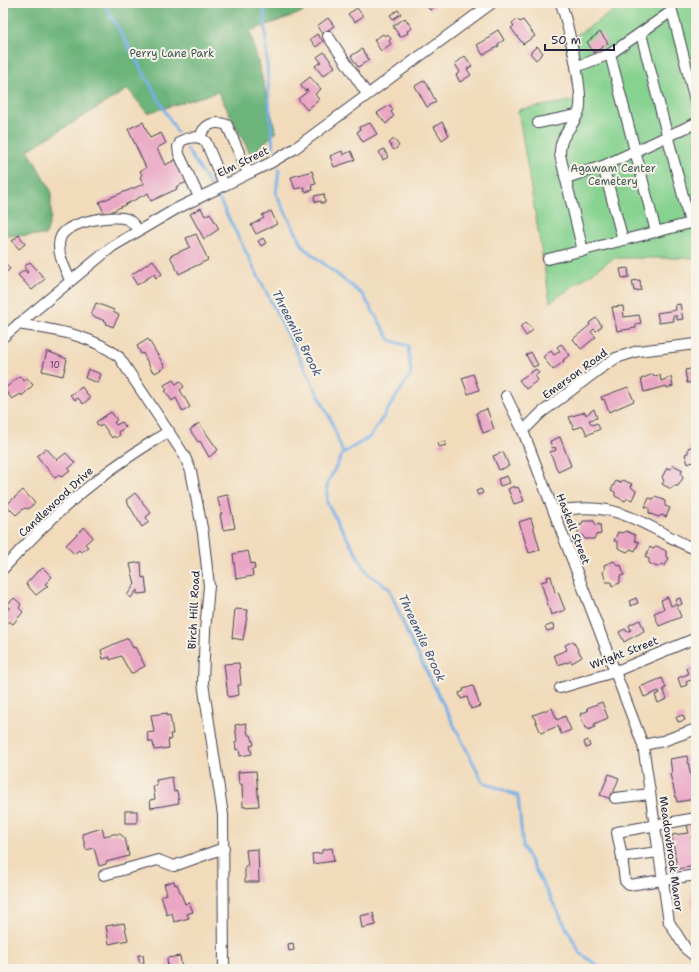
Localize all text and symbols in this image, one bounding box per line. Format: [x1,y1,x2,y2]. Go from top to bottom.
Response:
scale bar [545,26,614,52]
text: 50 m [551,32,581,48]
park label: Perry Lane Park [130,46,214,61]
street label: Elm Street [215,143,271,181]
park label: Agawam Center Cemetery [570,161,656,189]
water label: Threemile Brook [268,287,326,379]
street label: Emerson Road [540,345,610,403]
house number: 10 [50,359,60,371]
street label: Candlewood Drive [15,463,97,541]
street label: Haskell Street [553,491,593,567]
street label: Birch Hill Road [184,570,204,650]
water label: Threemile Brook [395,591,449,685]
street label: Wright Street [588,633,661,673]
street label: Meadowbrook Manor [655,795,687,913]

